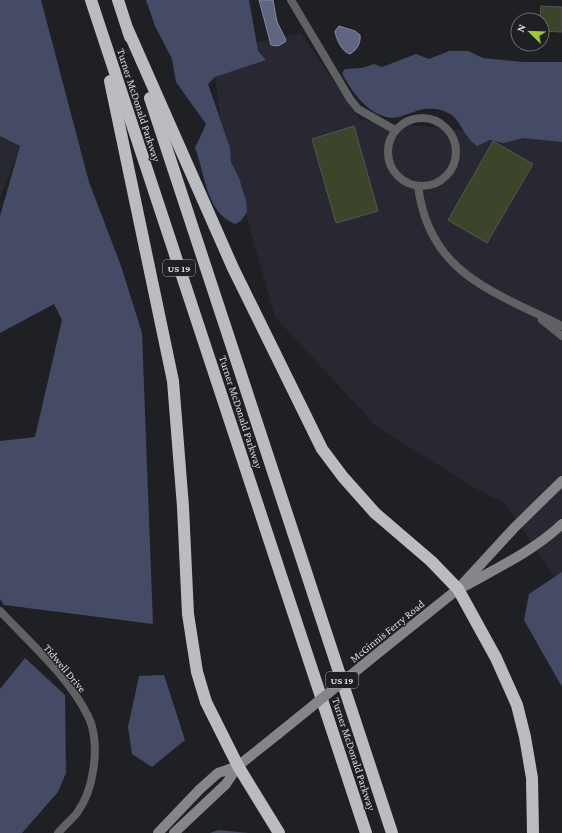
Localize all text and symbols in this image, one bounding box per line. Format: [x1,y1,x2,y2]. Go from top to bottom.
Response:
north arrow [510,12,550,52]
text: N [514,22,528,34]
street label: Turner McDonald Parkway [114,47,163,164]
road number: US 19 [163,260,195,276]
street label: Turner McDonald Parkway [216,354,265,471]
street label: McGinnis Ferry Road [348,597,427,665]
street label: Tidwell Drive [41,641,89,695]
road number: US 19 [326,672,358,688]
street label: Turner McDonald Parkway [329,696,378,813]

